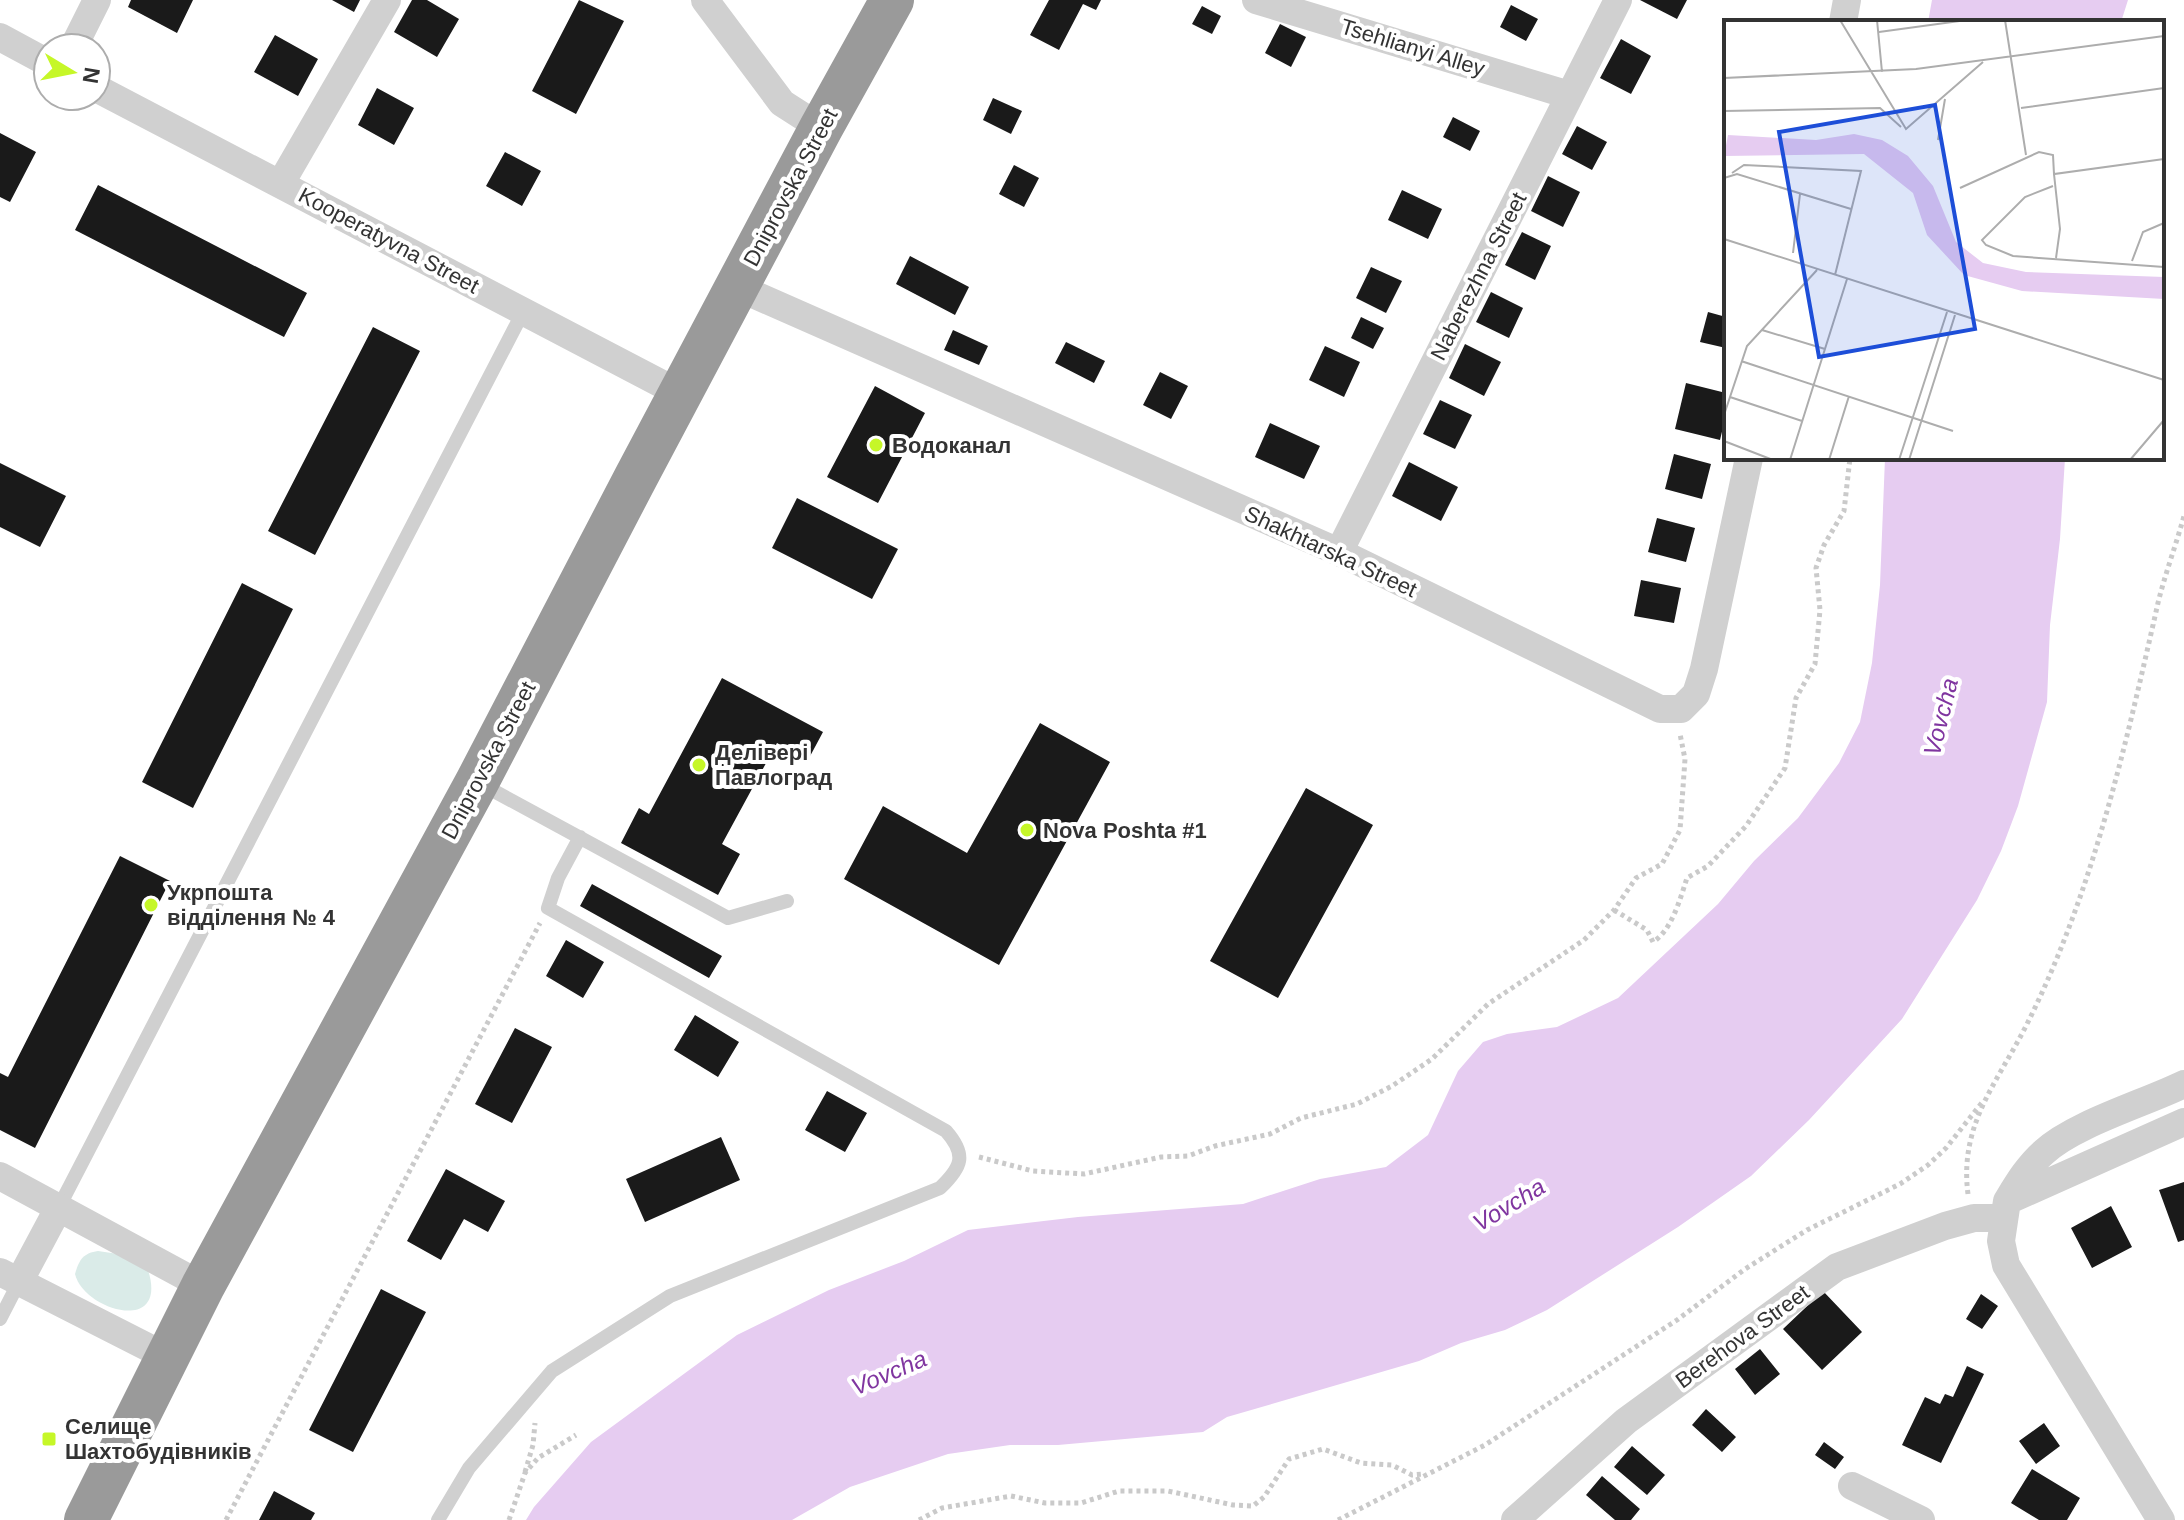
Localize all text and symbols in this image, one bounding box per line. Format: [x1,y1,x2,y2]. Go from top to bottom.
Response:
street label: Tsehlianyi Alley [1338,14,1488,81]
inset map [1724,20,2164,460]
north arrow [32,32,112,112]
text: N [78,65,105,85]
street label: Dniprovska Street [738,104,843,270]
street label: Kooperatyvna Street [294,182,483,299]
street label: Naberezhna Street [1425,188,1532,364]
place label: Водоканал [892,433,1011,458]
marker: Водоканал [867,436,885,454]
street label: Shakhtarska Street [1241,501,1421,602]
water label: Vovcha [1918,675,1963,759]
street label: Dniprovska Street [436,677,541,843]
place label: Делівері Павлоград [715,740,832,790]
marker: Делівері Павлоград [690,756,708,774]
place label: Nova Poshta #1 [1043,818,1207,843]
marker: Nova Poshta #1 [1018,821,1036,839]
place label: Укрпошта відділення № 4 [167,880,336,930]
marker: Укрпошта відділення № 4 [142,896,160,914]
water label: Vovcha [1468,1173,1550,1237]
street label: Berehova Street [1671,1280,1814,1393]
water label: Vovcha [847,1345,931,1400]
place label: Селище Шахтобудівників [65,1414,252,1464]
marker: Селище Шахтобудівників [40,1430,58,1448]

